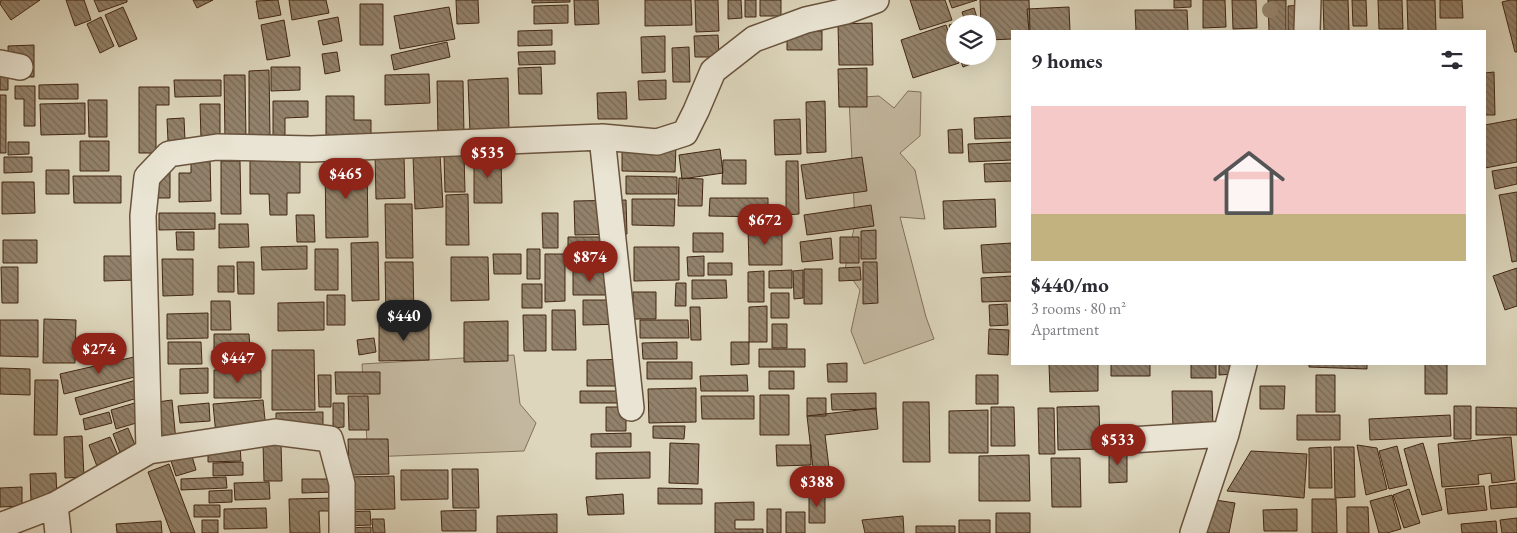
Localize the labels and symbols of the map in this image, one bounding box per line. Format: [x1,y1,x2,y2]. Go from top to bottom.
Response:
pin: $535 [458,136,518,179]
pin: $465 [316,158,376,200]
pin: $672 [735,204,795,246]
pin: $874 [560,240,620,283]
pin: $440 [374,300,434,342]
pin: $274 [69,332,129,375]
pin: $447 [208,342,268,384]
pin: $533 [1088,424,1148,466]
pin: $388 [787,466,847,508]

